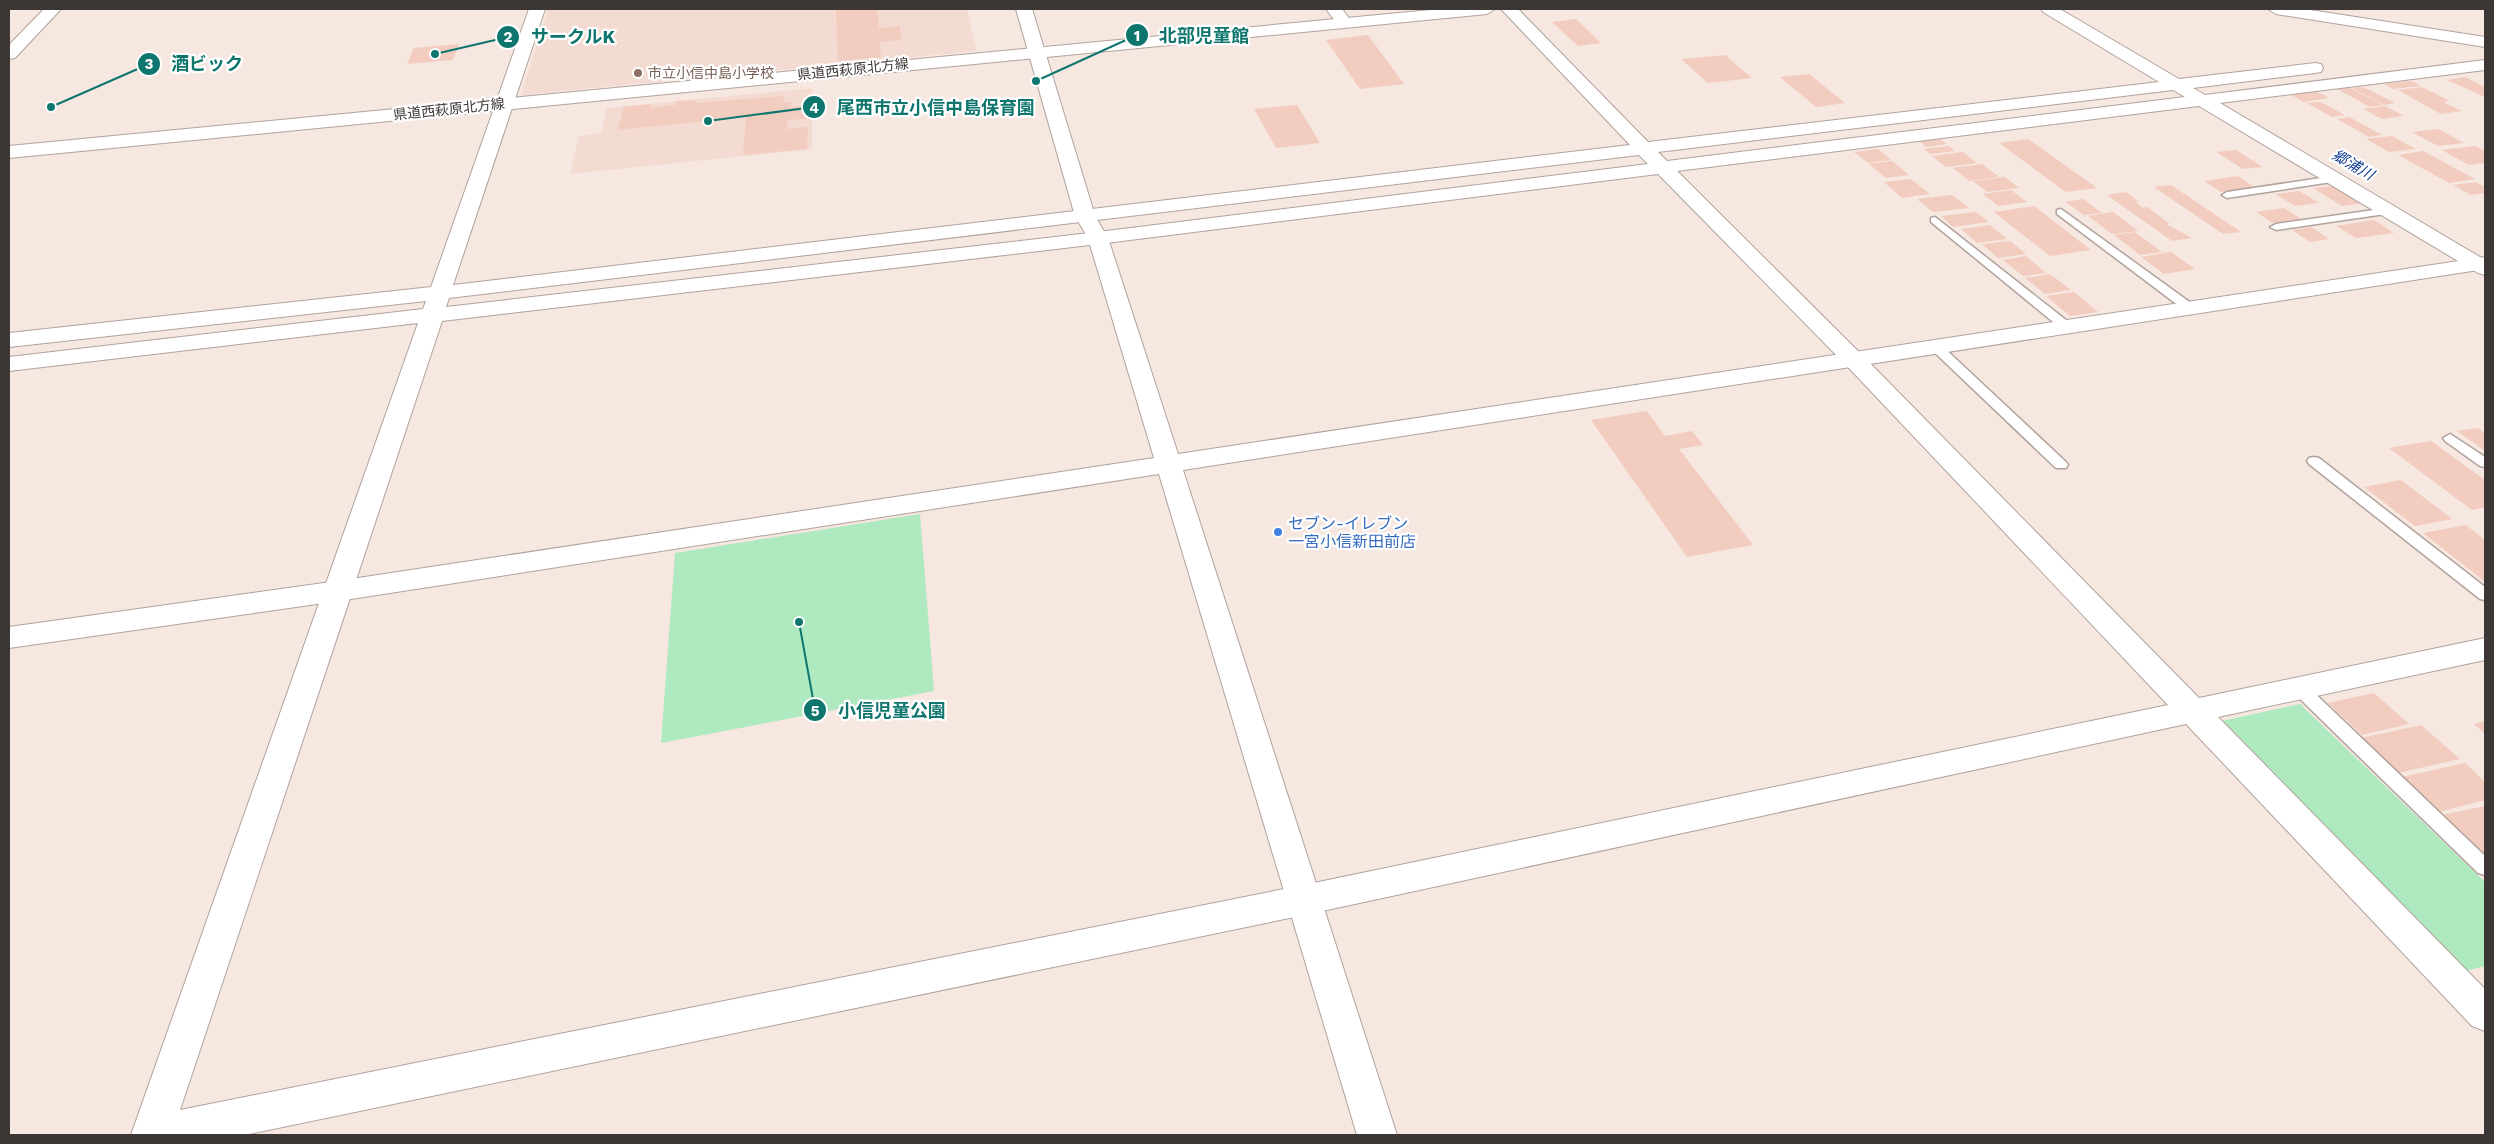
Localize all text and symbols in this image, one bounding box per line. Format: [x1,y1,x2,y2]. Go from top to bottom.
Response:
callout: 北部児童館 [1124,19,1259,52]
callout: サークルK [496,20,625,53]
text: 北部児童館 [1159,25,1249,46]
text: サークルK [531,26,615,47]
text: 1 [1134,27,1140,45]
text: 2 [504,28,513,46]
callout: 酒ビック [136,47,253,80]
text: 酒ビック [171,53,243,74]
text: 3 [145,55,154,73]
street label: 県道西萩原北方線 [796,55,910,83]
place label: 市立小信中島小学校 [648,65,774,81]
marker: 市立小信中島小学校 [632,67,644,79]
callout: 尾西市立小信中島保育園 [802,91,1045,124]
street label: 県道西萩原北方線 [392,95,506,123]
text: 尾西市立小信中島保育園 [837,97,1035,118]
text: 4 [809,99,819,117]
water label: 郷浦川 [2329,146,2379,185]
place label: セブン-イレブン 一宮小信新田前店 [1288,514,1416,551]
marker: セブン-イレブン 一宮小信新田前店 [1272,526,1284,538]
callout: 小信児童公園 [803,694,956,727]
text: 小信児童公園 [838,700,946,721]
text: 5 [811,702,820,720]

